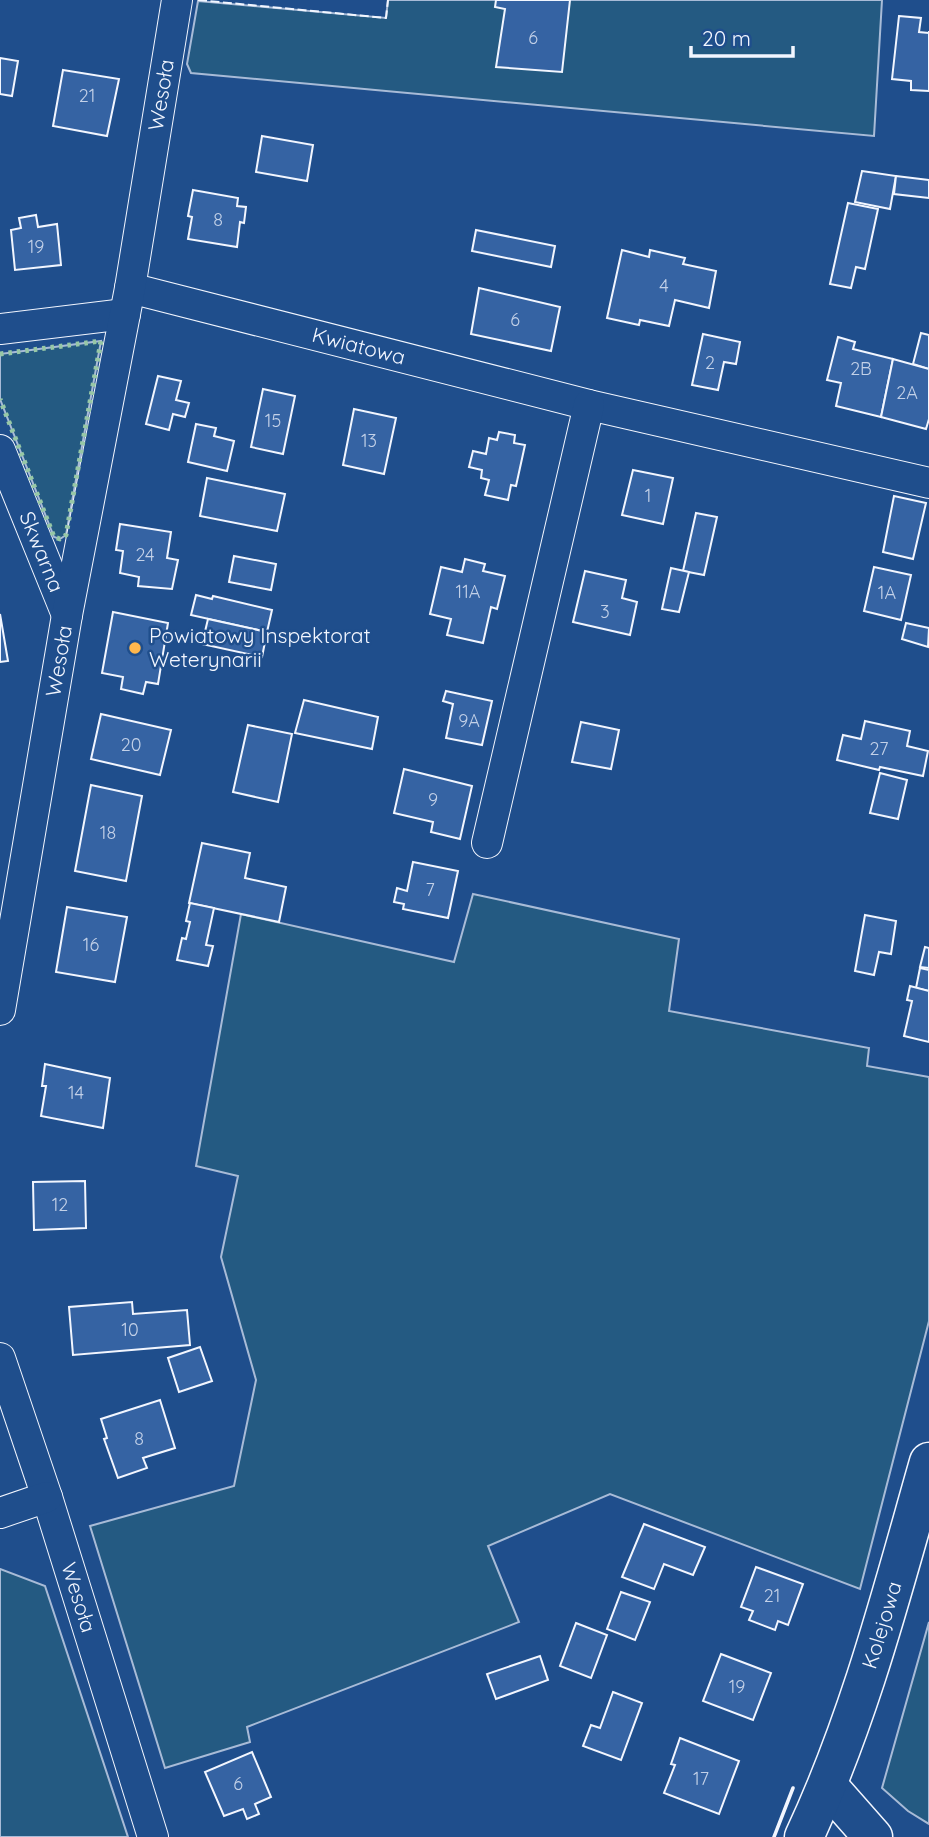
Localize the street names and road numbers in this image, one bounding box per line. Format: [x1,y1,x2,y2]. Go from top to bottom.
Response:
street label: Wesoła [142,57,179,133]
street label: Kwiatowa [310,321,408,370]
street label: Skwarna [14,507,70,596]
street label: Wesoła [39,623,77,698]
street label: Wesoła [56,1559,102,1635]
street label: Kolejowa [856,1578,907,1672]

